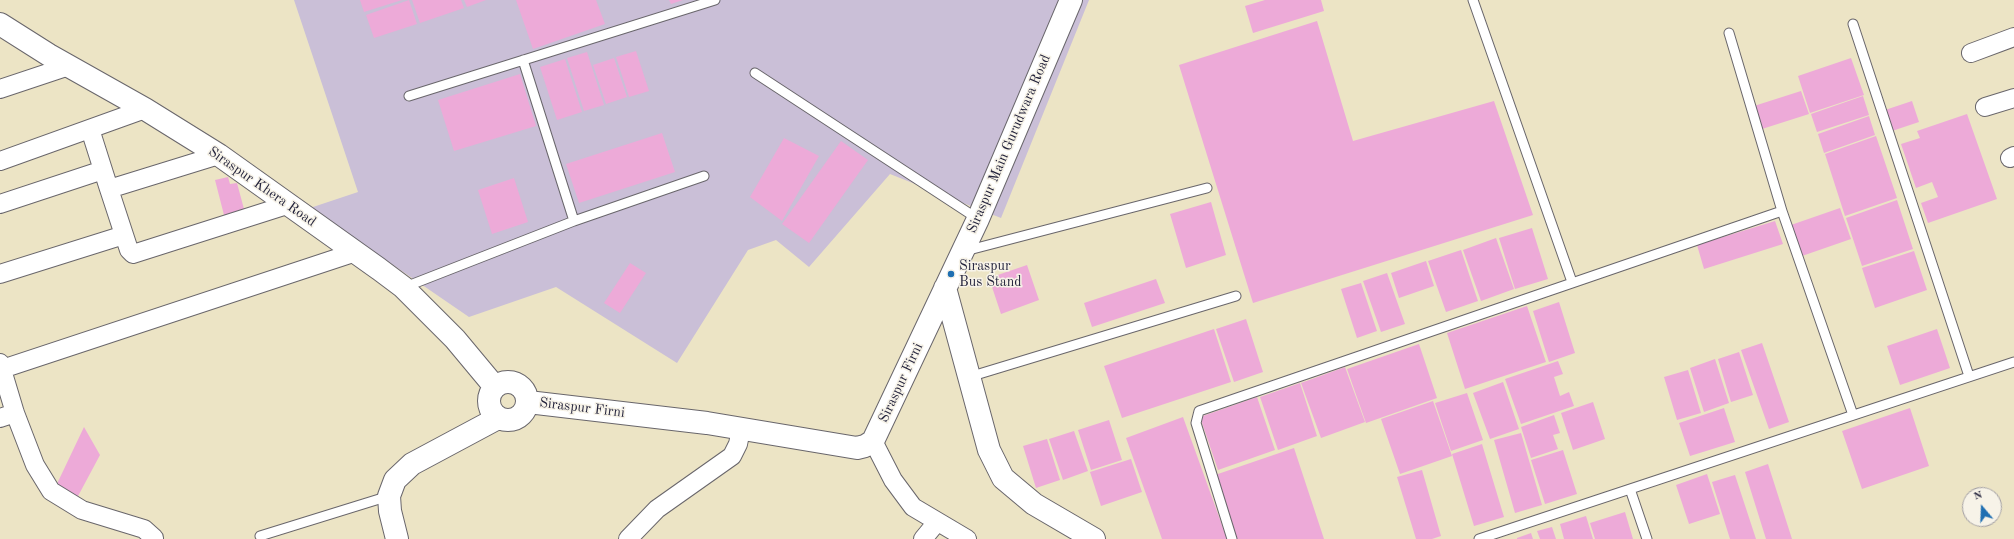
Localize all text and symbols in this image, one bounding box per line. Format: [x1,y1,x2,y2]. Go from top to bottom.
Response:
street label: Siraspur Main Gurudwara Road [964,52,1054,236]
street label: Siraspur Khera Road [205,143,319,231]
place label: Siraspur Bus Stand [959,258,1021,290]
marker: Siraspur Bus Stand [946,269,956,279]
street label: Siraspur Firni [875,341,927,425]
street label: Siraspur Firni [538,394,626,422]
north arrow [1962,487,2002,527]
text: N [1972,490,1984,503]

